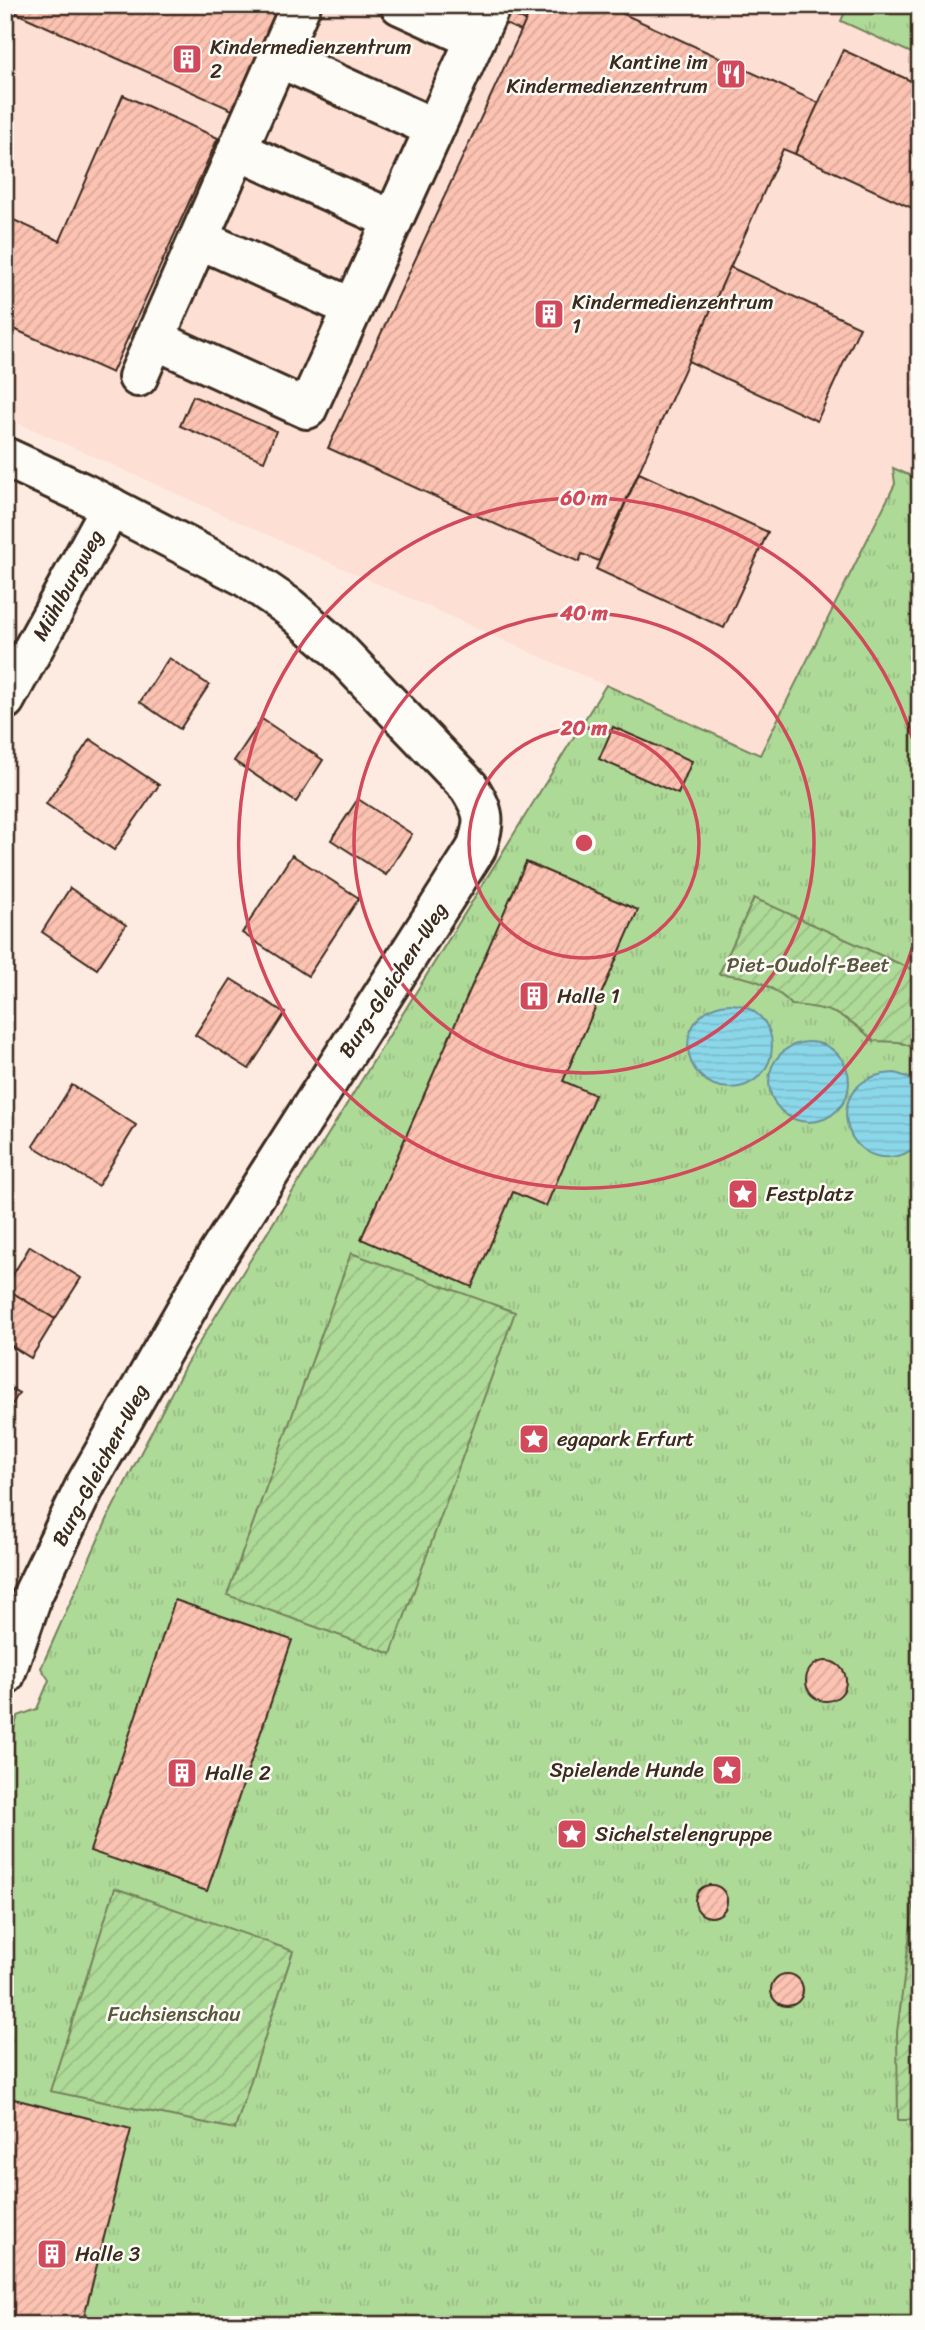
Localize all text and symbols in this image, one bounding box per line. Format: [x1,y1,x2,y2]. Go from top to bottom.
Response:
place label: Kindermedienzentrum 2 [210,28,412,90]
building icon: Kindermedienzentrum 2 [170,42,204,76]
place label: Kantine im Kindermedienzentrum [506,43,708,105]
restaurant icon: Kantine im Kindermedienzentrum [714,57,748,91]
place label: Kindermedienzentrum 1 [572,283,774,345]
building icon: Kindermedienzentrum 1 [532,297,566,331]
text: 60 m [560,479,608,517]
street label: Mühlburgweg [22,522,115,648]
text: 40 m [559,594,609,632]
text: 20 m [560,709,608,747]
centre of rings [572,831,596,855]
street label: Burg-Gleichen-Weg [328,894,458,1066]
park label: Piet-Oudolf-Beet [726,946,890,984]
place label: Halle 1 [557,977,620,1015]
building icon: Halle 1 [517,979,551,1013]
place label: Festplatz [766,1175,854,1213]
place icon: Festplatz [726,1177,760,1211]
street label: Burg-Gleichen-Weg [41,1376,159,1553]
place label: egapark Erfurt [557,1420,694,1458]
place icon: egapark Erfurt [517,1422,551,1456]
place label: Spielende Hunde [550,1751,704,1789]
place icon: Spielende Hunde [710,1753,744,1787]
place label: Halle 2 [205,1754,271,1792]
building icon: Halle 2 [165,1756,199,1790]
place label: Sichelstelengruppe [595,1815,772,1853]
place icon: Sichelstelengruppe [555,1817,589,1851]
park label: Fuchsienschau [108,1995,241,2033]
place label: Halle 3 [75,2235,141,2273]
building icon: Halle 3 [35,2237,69,2271]

